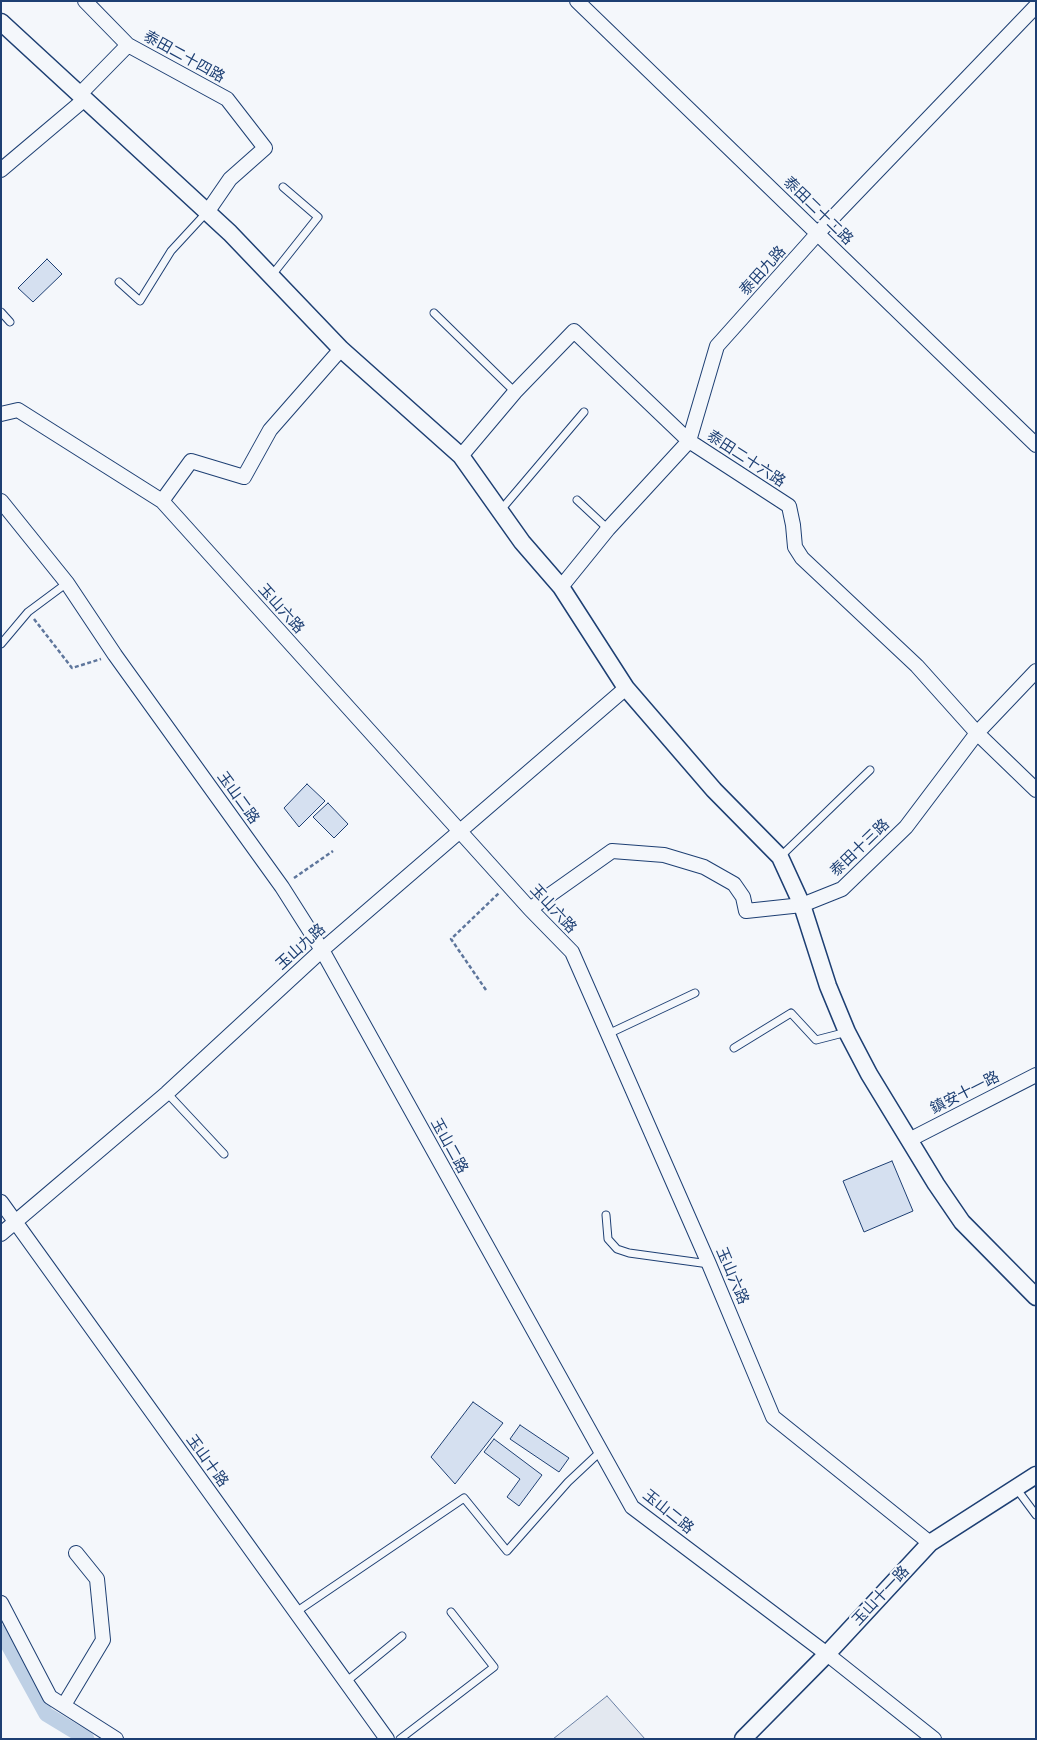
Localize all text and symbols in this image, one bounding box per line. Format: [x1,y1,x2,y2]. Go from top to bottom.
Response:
street label: 泰田二十四路 [140,27,228,87]
street label: 泰田二十二路 [779,173,857,249]
street label: 泰田九路 [736,243,790,299]
street label: 泰田二十六路 [703,427,789,491]
street label: 玉山六路 [254,581,308,637]
street label: 玉山二路 [213,768,263,828]
street label: 泰田十三路 [827,815,893,881]
street label: 玉山六路 [526,881,580,937]
street label: 玉山九路 [273,920,329,974]
street label: 鎮安十一路 [928,1068,1002,1118]
street label: 玉山二路 [427,1115,471,1177]
street label: 玉山六路 [712,1245,752,1307]
street label: 玉山十路 [182,1431,232,1491]
street label: 玉山二路 [639,1486,697,1538]
street label: 玉山十一路 [849,1562,913,1630]

